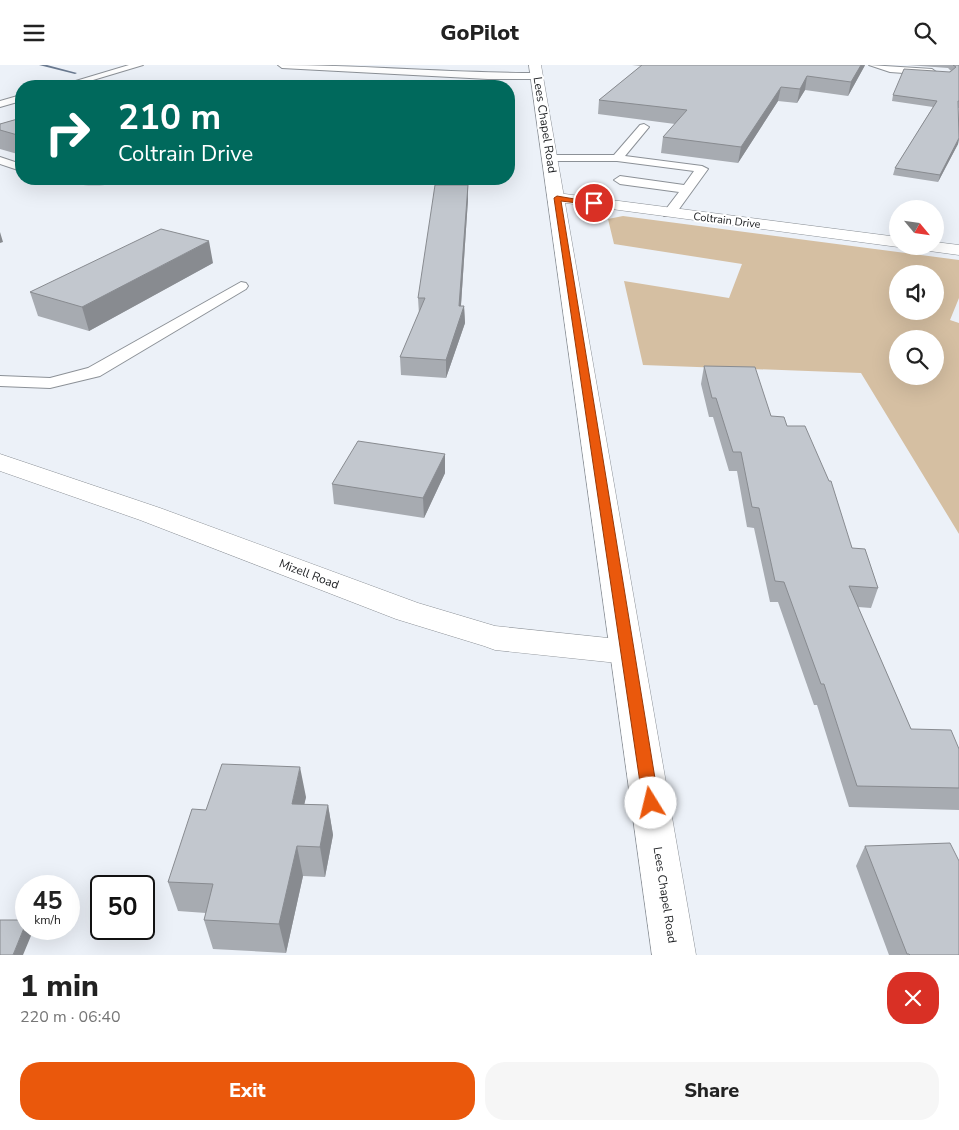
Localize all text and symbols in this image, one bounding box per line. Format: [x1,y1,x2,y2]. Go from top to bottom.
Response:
text: GoPilot [440,18,519,48]
icon: menu [20,19,48,47]
icon: search [911,19,939,47]
street label: Lees Chapel Road [529,76,561,174]
text: 210 m [118,94,221,141]
icon: right [35,100,100,165]
text: Coltrain Drive [118,139,253,169]
pin [573,182,615,224]
icon: arrive [580,189,608,217]
north arrow [889,200,944,255]
map controls [889,200,944,385]
street label: Coltrain Drive [692,209,762,232]
button: sound [889,265,944,320]
button: search [889,330,944,385]
street label: Mizell Road [277,555,341,593]
position arrow [624,776,676,828]
street label: Lees Chapel Road [649,846,681,944]
speed limit sign: 50 [90,875,155,940]
text: 45 [32,884,63,918]
text: km/h [34,912,61,928]
text: 1 min [20,966,99,1007]
button: close [887,972,939,1024]
text: 220 m · 06:40 [20,1006,121,1028]
button: Exit [20,1062,475,1120]
button: Share [485,1062,939,1120]

